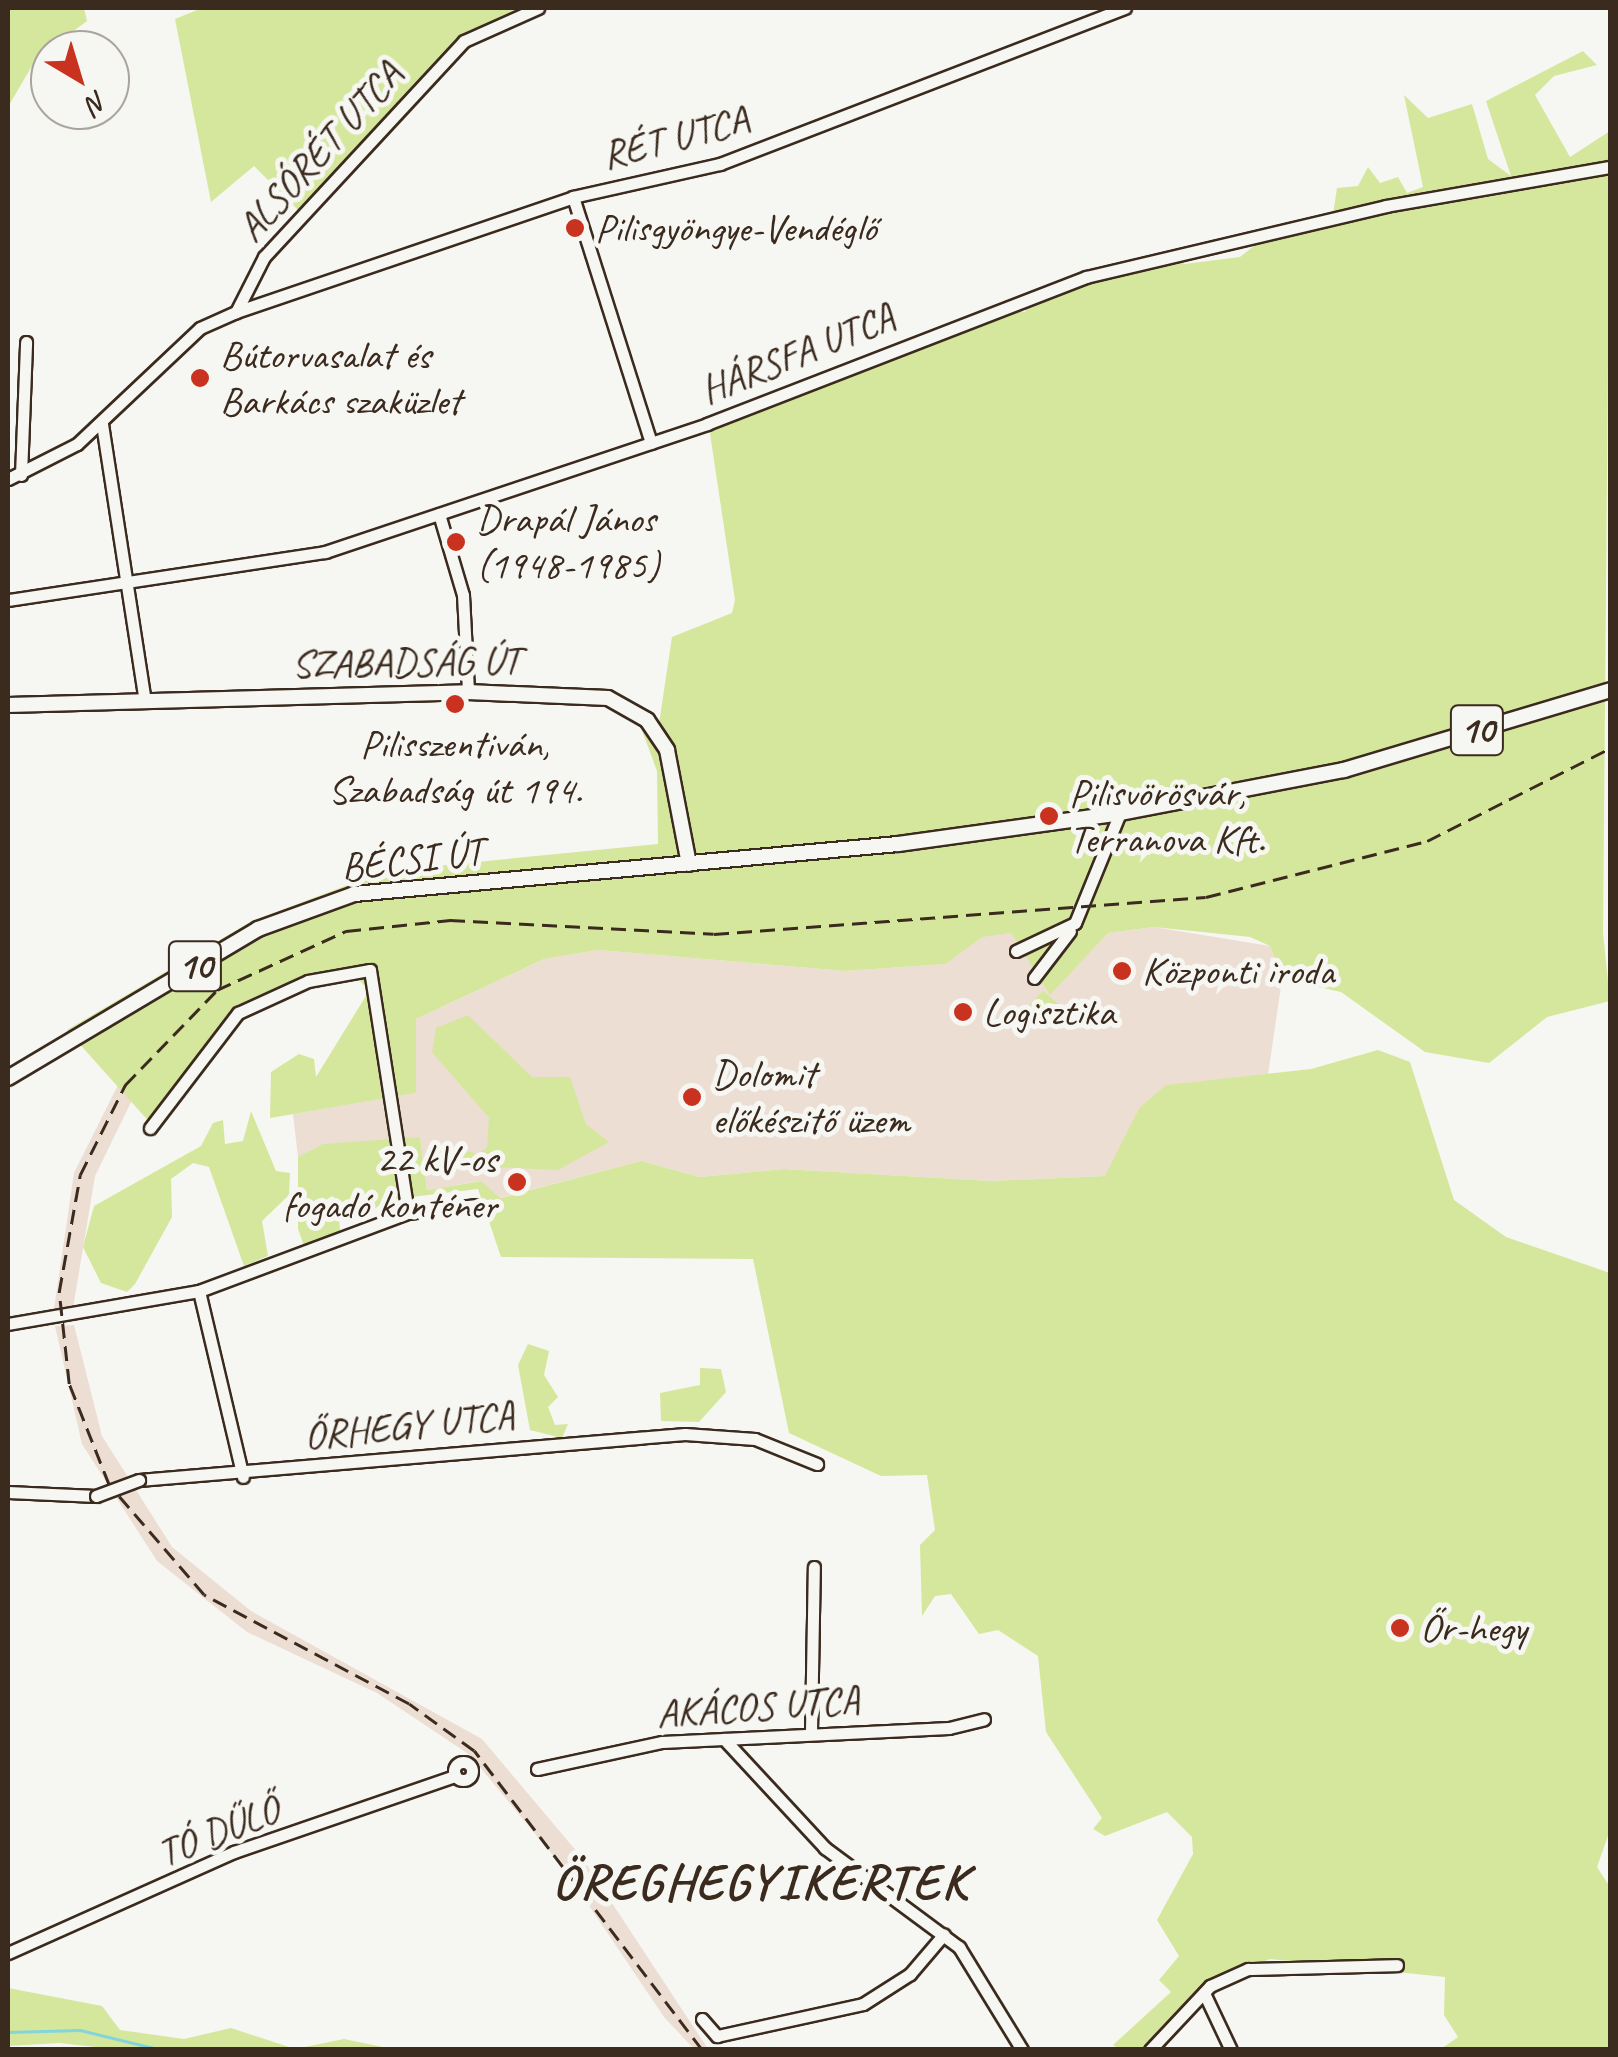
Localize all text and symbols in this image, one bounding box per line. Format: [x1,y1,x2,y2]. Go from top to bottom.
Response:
north arrow [30,30,130,130]
street label: ALSÓRÉT UTCA [226,52,412,250]
text: N [80,83,115,122]
street label: RÉT UTCA [597,95,753,179]
place label: Pilisgyöngye-Vendéglő [595,204,876,252]
marker: Pilisgyöngye-Vendéglő [564,217,586,239]
street label: HÁRSFA UTCA [692,292,902,414]
place label: Bútorvasalat és Barkács szaküzlet [220,331,461,425]
marker: Bútorvasalat és Barkács szaküzlet [189,367,211,389]
place label: Drapál János (1948-1985) [476,495,659,589]
marker: Drapál János (1948-1985) [445,531,467,553]
street label: SZABADSÁG ÚT [291,636,521,688]
marker: Pilisszentiván, Szabadság út 194. [444,693,466,715]
road number: 10 [1450,697,1504,763]
place label: Pilisszentiván, Szabadság út 194. [328,720,582,814]
place label: Pilisvörösvár, Terranova Kft. [1069,769,1265,863]
marker: Pilisvörösvár, Terranova Kft. [1038,805,1060,827]
street label: BÉCSI ÚT [338,826,486,892]
road number: 10 [168,933,222,999]
place label: Központi iroda [1142,947,1334,995]
marker: Központi iroda [1111,960,1133,982]
place label: Logisztika [983,988,1115,1036]
marker: Logisztika [952,1001,974,1023]
place label: Dolomit előkészitő üzem [712,1050,910,1144]
marker: Dolomit előkészitő üzem [681,1086,703,1108]
place label: 22 kV-os fogadó konténer [283,1135,497,1229]
marker: 22 kV-os fogadó konténer [506,1171,528,1193]
street label: ŐRHEGY UTCA [301,1390,517,1460]
place label: Őr-hegy [1420,1604,1527,1652]
marker: Őr-hegy [1389,1617,1411,1639]
street label: AKÁCOS UTCA [654,1675,862,1737]
street label: TÓ DŰLŐ [150,1785,286,1877]
district label: ÖREGHEGYIKERTEK [551,1852,971,1912]

